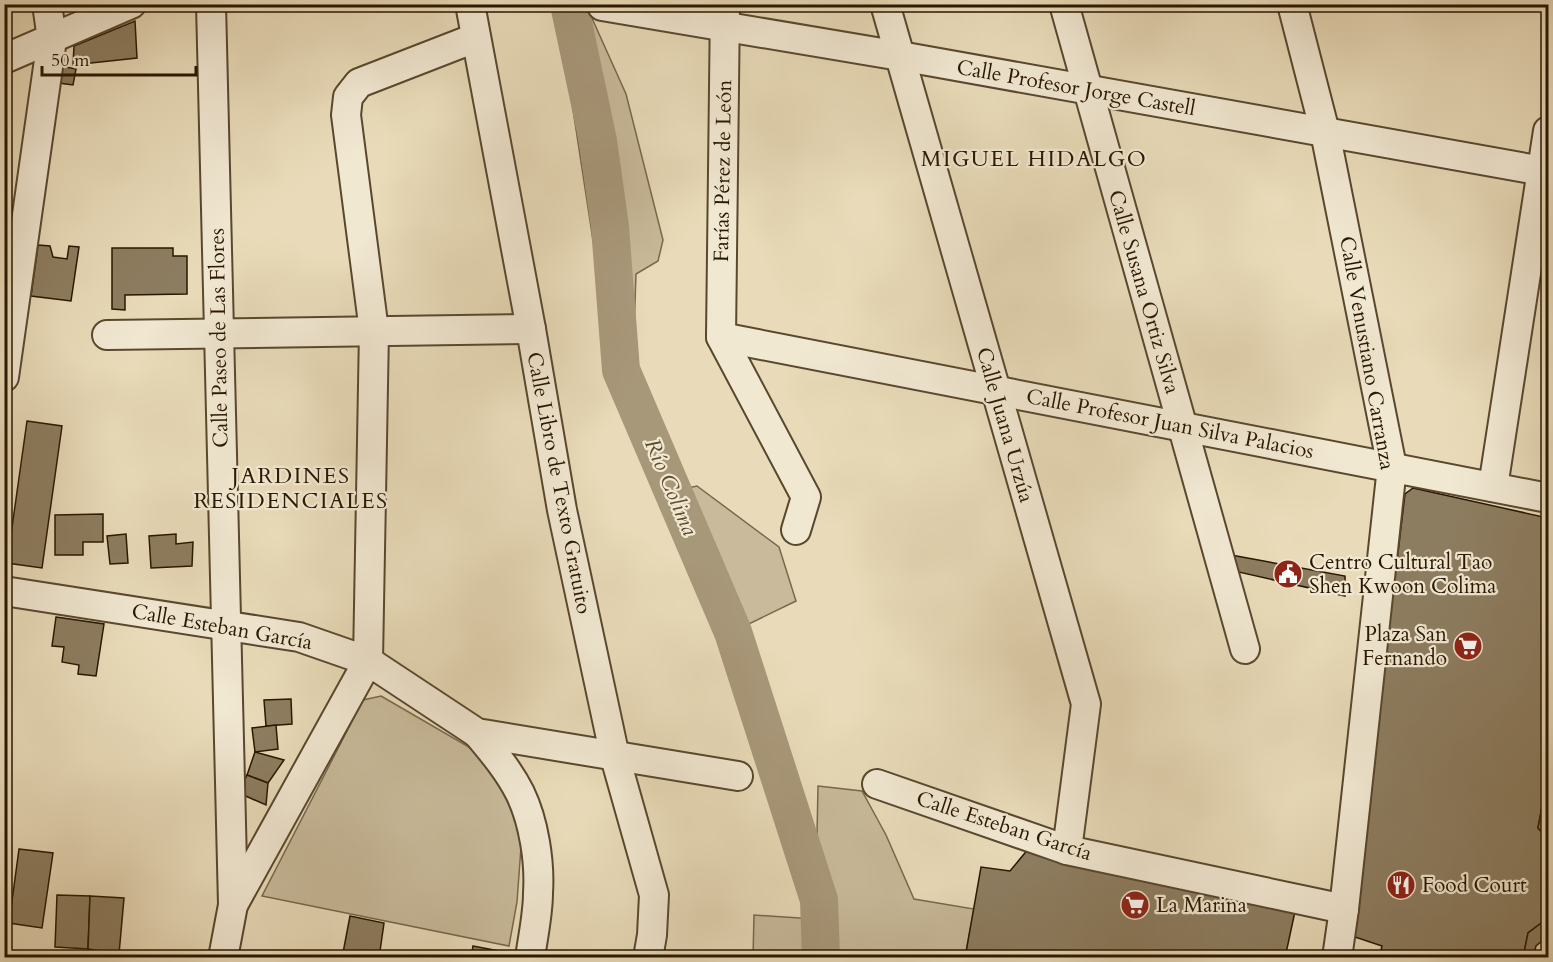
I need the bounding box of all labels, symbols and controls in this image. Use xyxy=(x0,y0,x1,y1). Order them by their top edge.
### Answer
scale bar xyxy=(42,39,196,77)
text: 50 m xyxy=(51,48,90,73)
street label: Calle Profesor Jorge Castell xyxy=(954,53,1198,123)
street label: Farías Pérez de León xyxy=(707,80,739,262)
district label: MIGUEL HIDALGO xyxy=(921,144,1147,174)
street label: Calle Susana Ortiz Silva xyxy=(1101,187,1187,397)
street label: Calle Paseo de Las Flores xyxy=(203,228,235,448)
street label: Calle Venustiano Carranza xyxy=(1332,234,1402,472)
street label: Calle Juana Urzúa xyxy=(969,344,1041,506)
street label: Calle Libro de Texto Gratuito xyxy=(519,350,599,616)
street label: Calle Profesor Juan Silva Palacios xyxy=(1024,382,1316,466)
water label: Río Colima xyxy=(637,434,705,540)
district label: JARDINES RESIDENCIALES xyxy=(194,461,388,516)
place label: Centro Cultural Tao Shen Kwoon Colima xyxy=(1309,548,1496,601)
public building icon: Centro Cultural Tao Shen Kwoon Colima xyxy=(1272,558,1304,590)
street label: Calle Esteban García xyxy=(129,597,315,657)
place label: Plaza San Fernando xyxy=(1362,620,1447,673)
supermarket icon: Plaza San Fernando xyxy=(1452,630,1484,662)
street label: Calle Esteban García xyxy=(913,784,1095,868)
restaurant icon: Food Court xyxy=(1385,869,1417,901)
place label: Food Court xyxy=(1422,871,1527,900)
supermarket icon: La Marina xyxy=(1119,889,1151,921)
place label: La Marina xyxy=(1156,891,1247,920)

